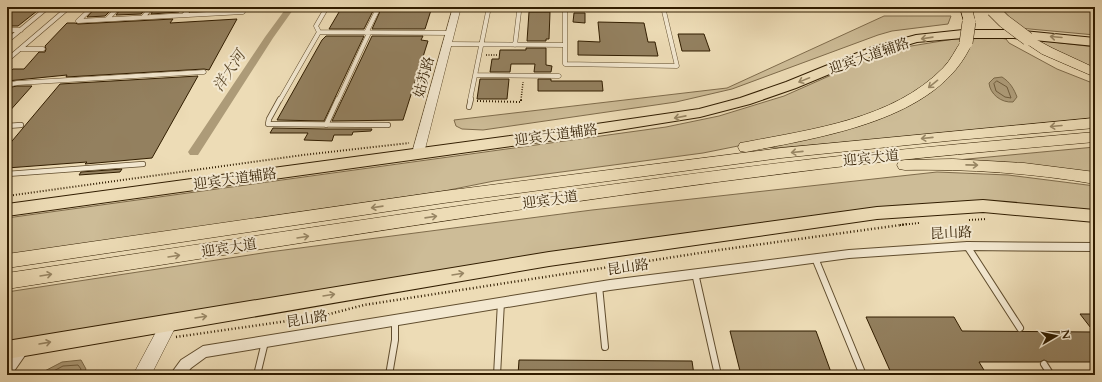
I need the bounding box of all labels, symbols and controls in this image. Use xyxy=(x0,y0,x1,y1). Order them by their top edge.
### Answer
street label: 迎宾大道辅路 xyxy=(826,33,912,79)
one-way arrow xyxy=(921,34,934,42)
one-way arrow xyxy=(1050,34,1063,41)
water label: 洋大河 xyxy=(208,44,252,95)
street label: 姑苏路 xyxy=(409,54,439,100)
one-way arrow xyxy=(799,76,811,84)
one-way arrow xyxy=(927,79,938,88)
one-way arrow xyxy=(673,113,686,121)
street label: 迎宾大道辅路 xyxy=(513,120,599,150)
one-way arrow xyxy=(1050,123,1063,130)
one-way arrow xyxy=(921,134,934,142)
street label: 迎宾大道 xyxy=(842,146,900,170)
one-way arrow xyxy=(791,148,804,155)
one-way arrow xyxy=(965,161,978,169)
street label: 迎宾大道辅路 xyxy=(192,164,278,194)
street label: 迎宾大道 xyxy=(521,187,579,213)
one-way arrow xyxy=(371,203,384,211)
one-way arrow xyxy=(424,213,437,221)
street label: 昆山路 xyxy=(930,222,972,244)
one-way arrow xyxy=(296,232,309,240)
street label: 迎宾大道 xyxy=(200,234,258,262)
one-way arrow xyxy=(167,252,180,260)
street label: 昆山路 xyxy=(606,255,650,279)
one-way arrow xyxy=(451,270,464,278)
one-way arrow xyxy=(39,271,52,279)
one-way arrow xyxy=(323,291,336,299)
street label: 昆山路 xyxy=(285,306,329,332)
one-way arrow xyxy=(194,312,207,320)
north arrow xyxy=(1036,316,1076,356)
text: N xyxy=(1057,329,1074,341)
one-way arrow xyxy=(39,339,52,347)

